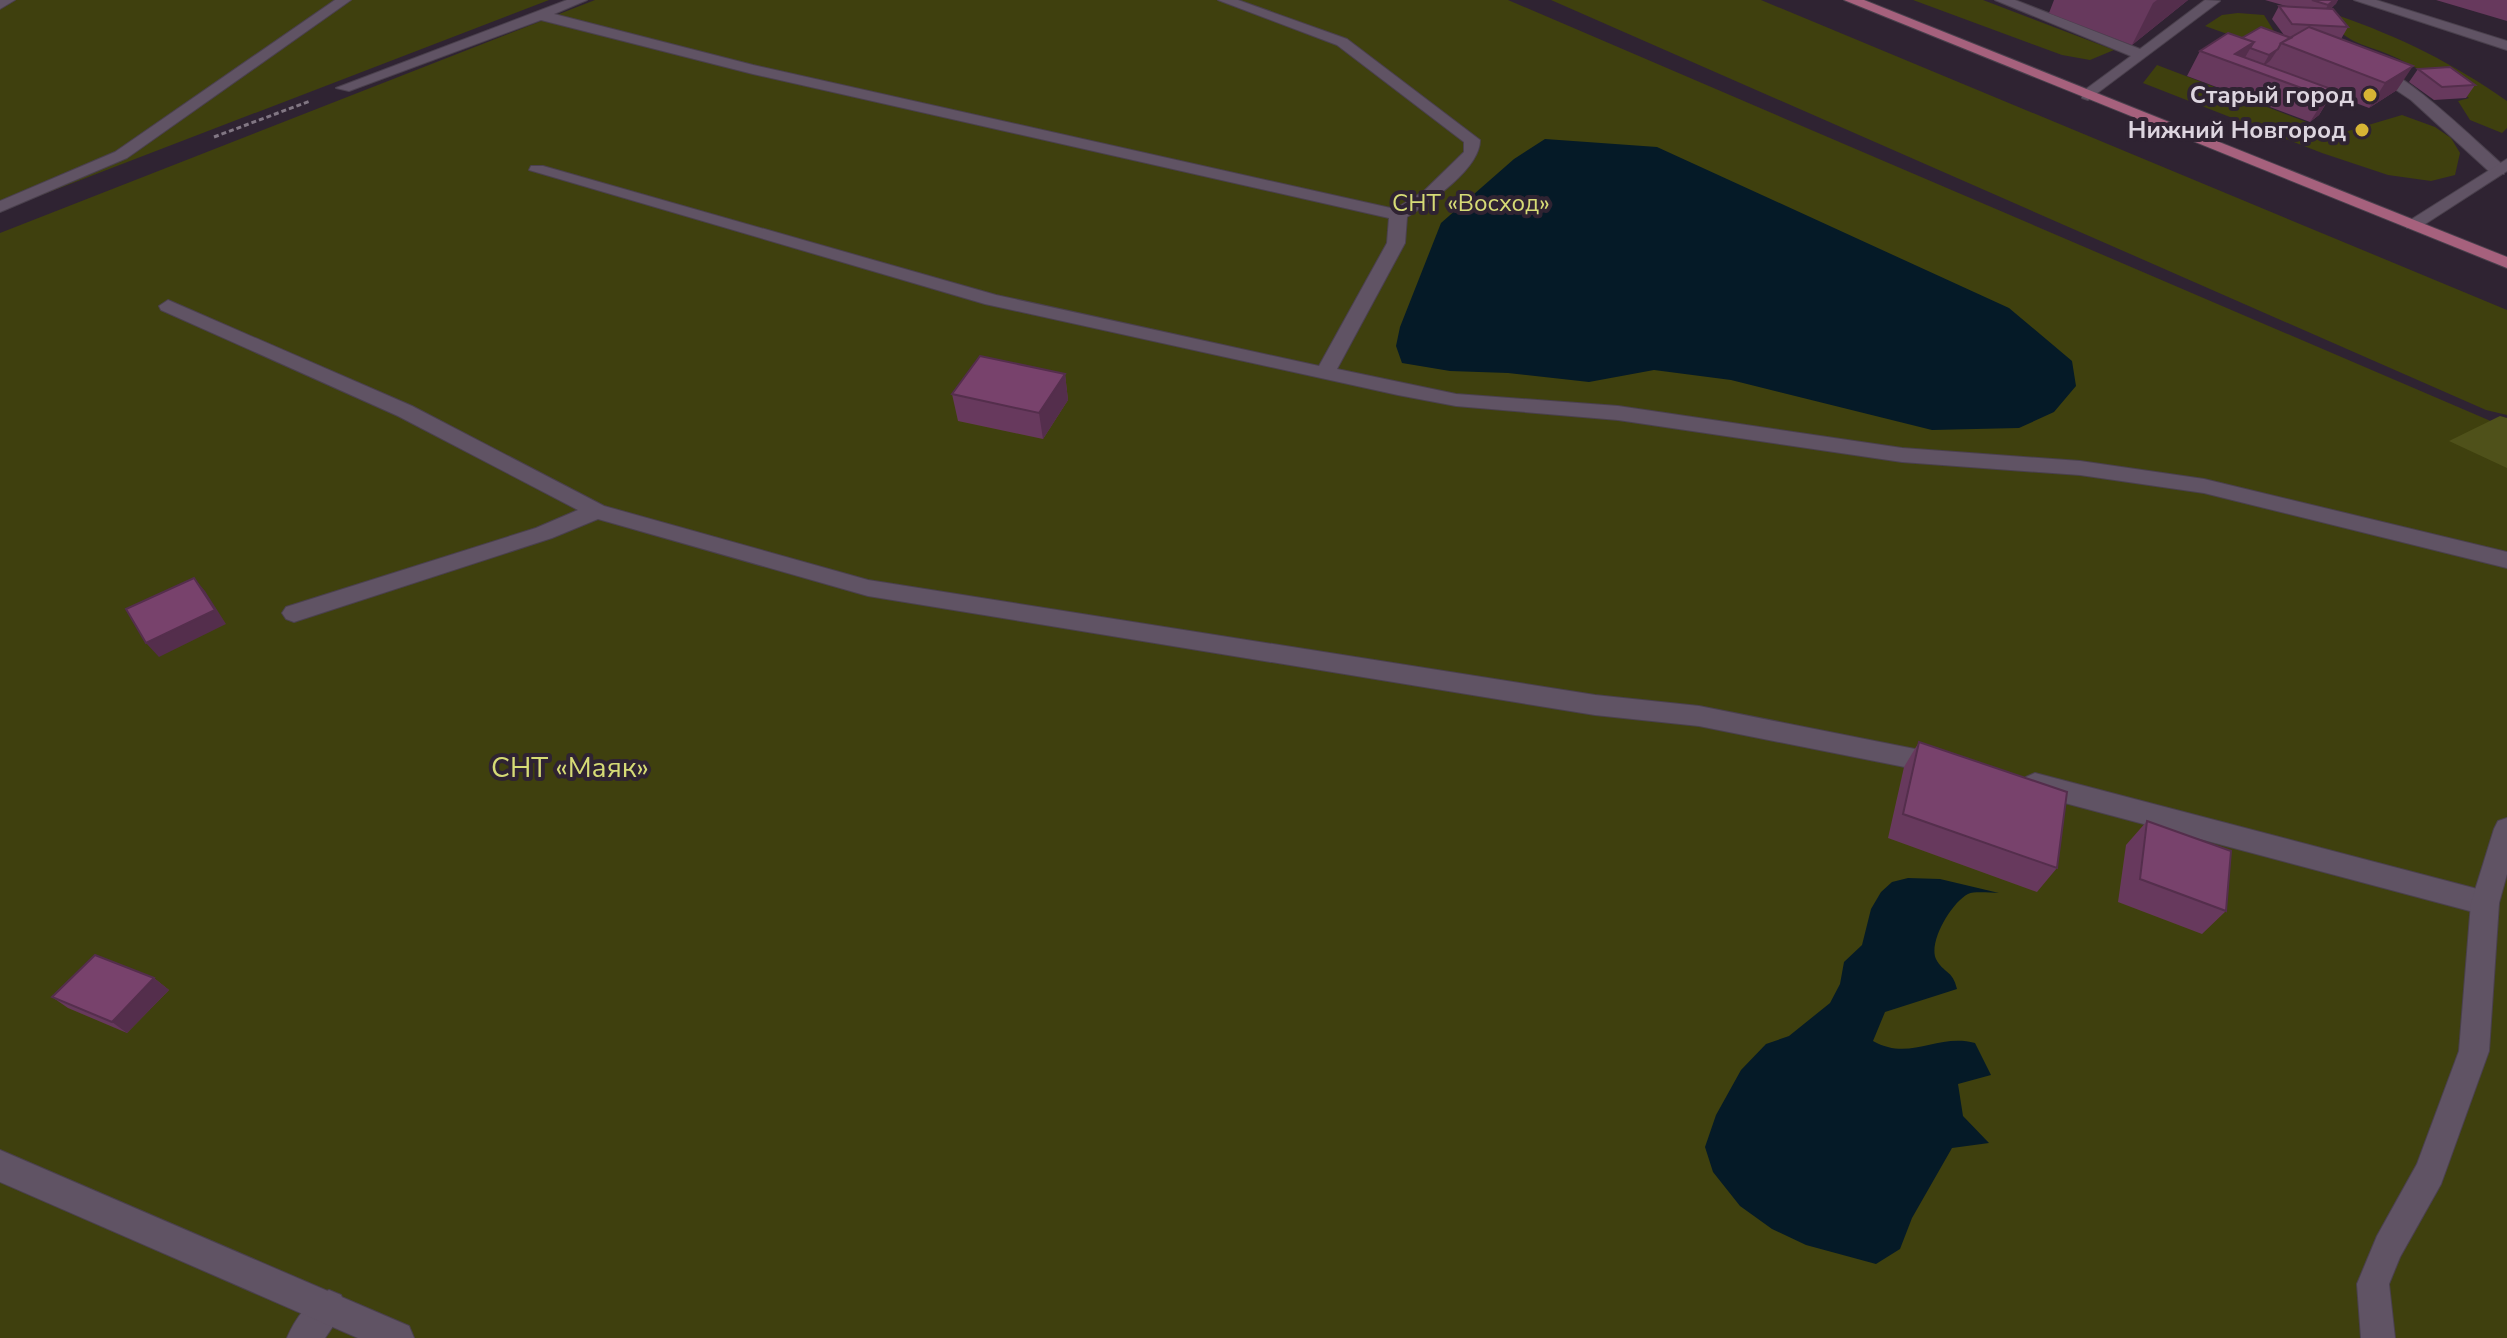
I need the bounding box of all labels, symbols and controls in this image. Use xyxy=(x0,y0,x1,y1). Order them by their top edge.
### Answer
place label: Старый город xyxy=(2190,79,2354,111)
marker: Старый город xyxy=(2361,86,2379,104)
place label: Нижний Новгород xyxy=(2128,114,2346,146)
marker: Нижний Новгород xyxy=(2353,121,2371,139)
park label: СНТ «Восход» xyxy=(1392,187,1550,219)
park label: СНТ «Маяк» xyxy=(491,749,649,787)

